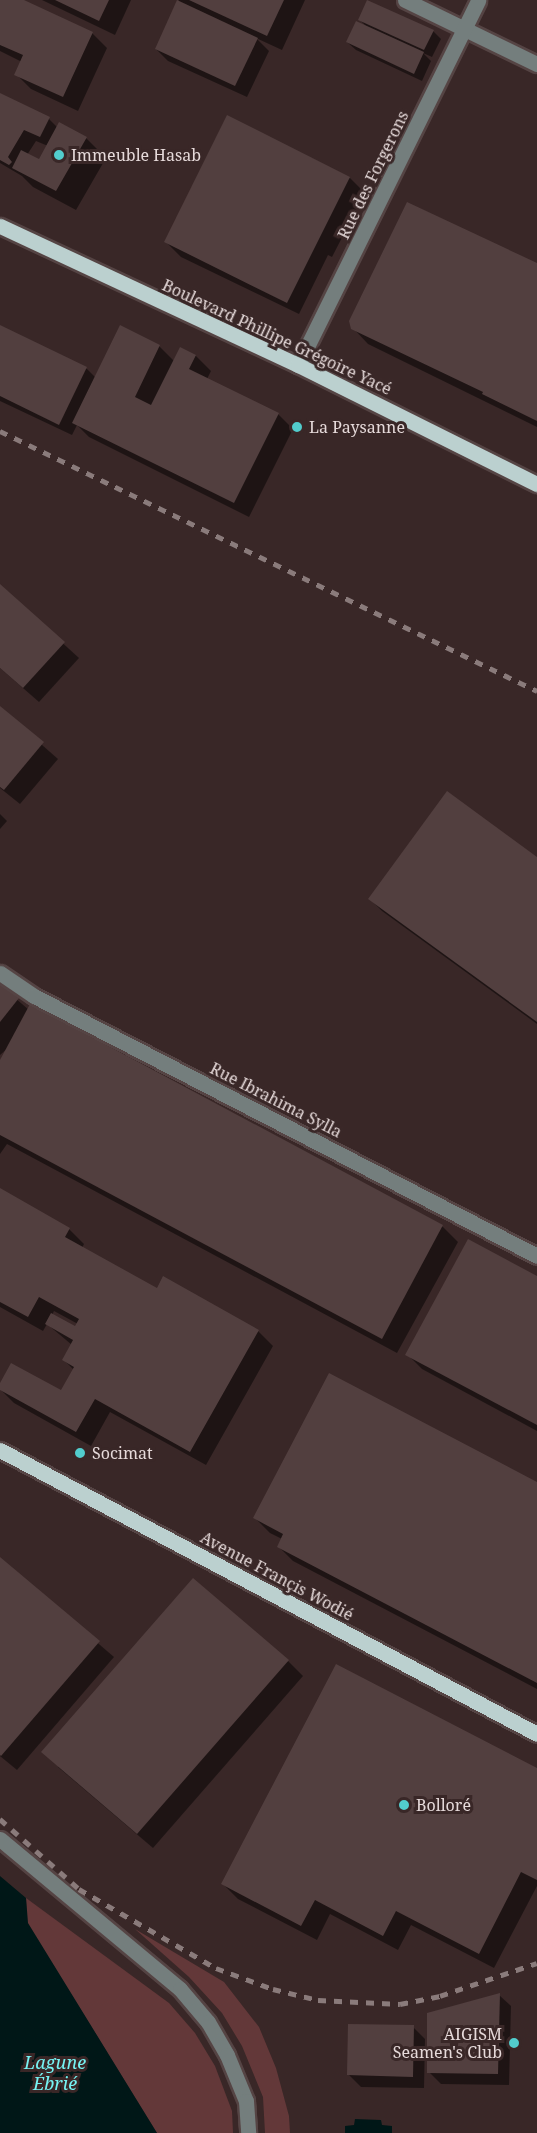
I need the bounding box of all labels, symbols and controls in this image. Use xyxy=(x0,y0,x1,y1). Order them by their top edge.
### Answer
street label: Rue des Forgerons xyxy=(334,108,412,242)
place label: Immeuble Hasab xyxy=(71,145,201,165)
marker: Immeuble Hasab xyxy=(52,148,66,162)
street label: Boulevard Phillipe Grégoire Yacé xyxy=(159,275,395,399)
place label: La Paysanne xyxy=(309,417,405,437)
marker: La Paysanne xyxy=(290,420,304,434)
street label: Rue Ibrahima Sylla xyxy=(207,1058,345,1142)
place label: Socimat xyxy=(92,1443,153,1463)
marker: Socimat xyxy=(73,1446,87,1460)
street label: Avenue Françis Wodié xyxy=(197,1528,357,1624)
place label: Bolloré xyxy=(416,1795,471,1815)
marker: Bolloré xyxy=(397,1798,411,1812)
place label: AIGISM Seamen's Club xyxy=(393,2024,502,2062)
marker: AIGISM Seamen's Club xyxy=(507,2036,521,2050)
water label: Lagune Ébrié xyxy=(24,2052,86,2094)

